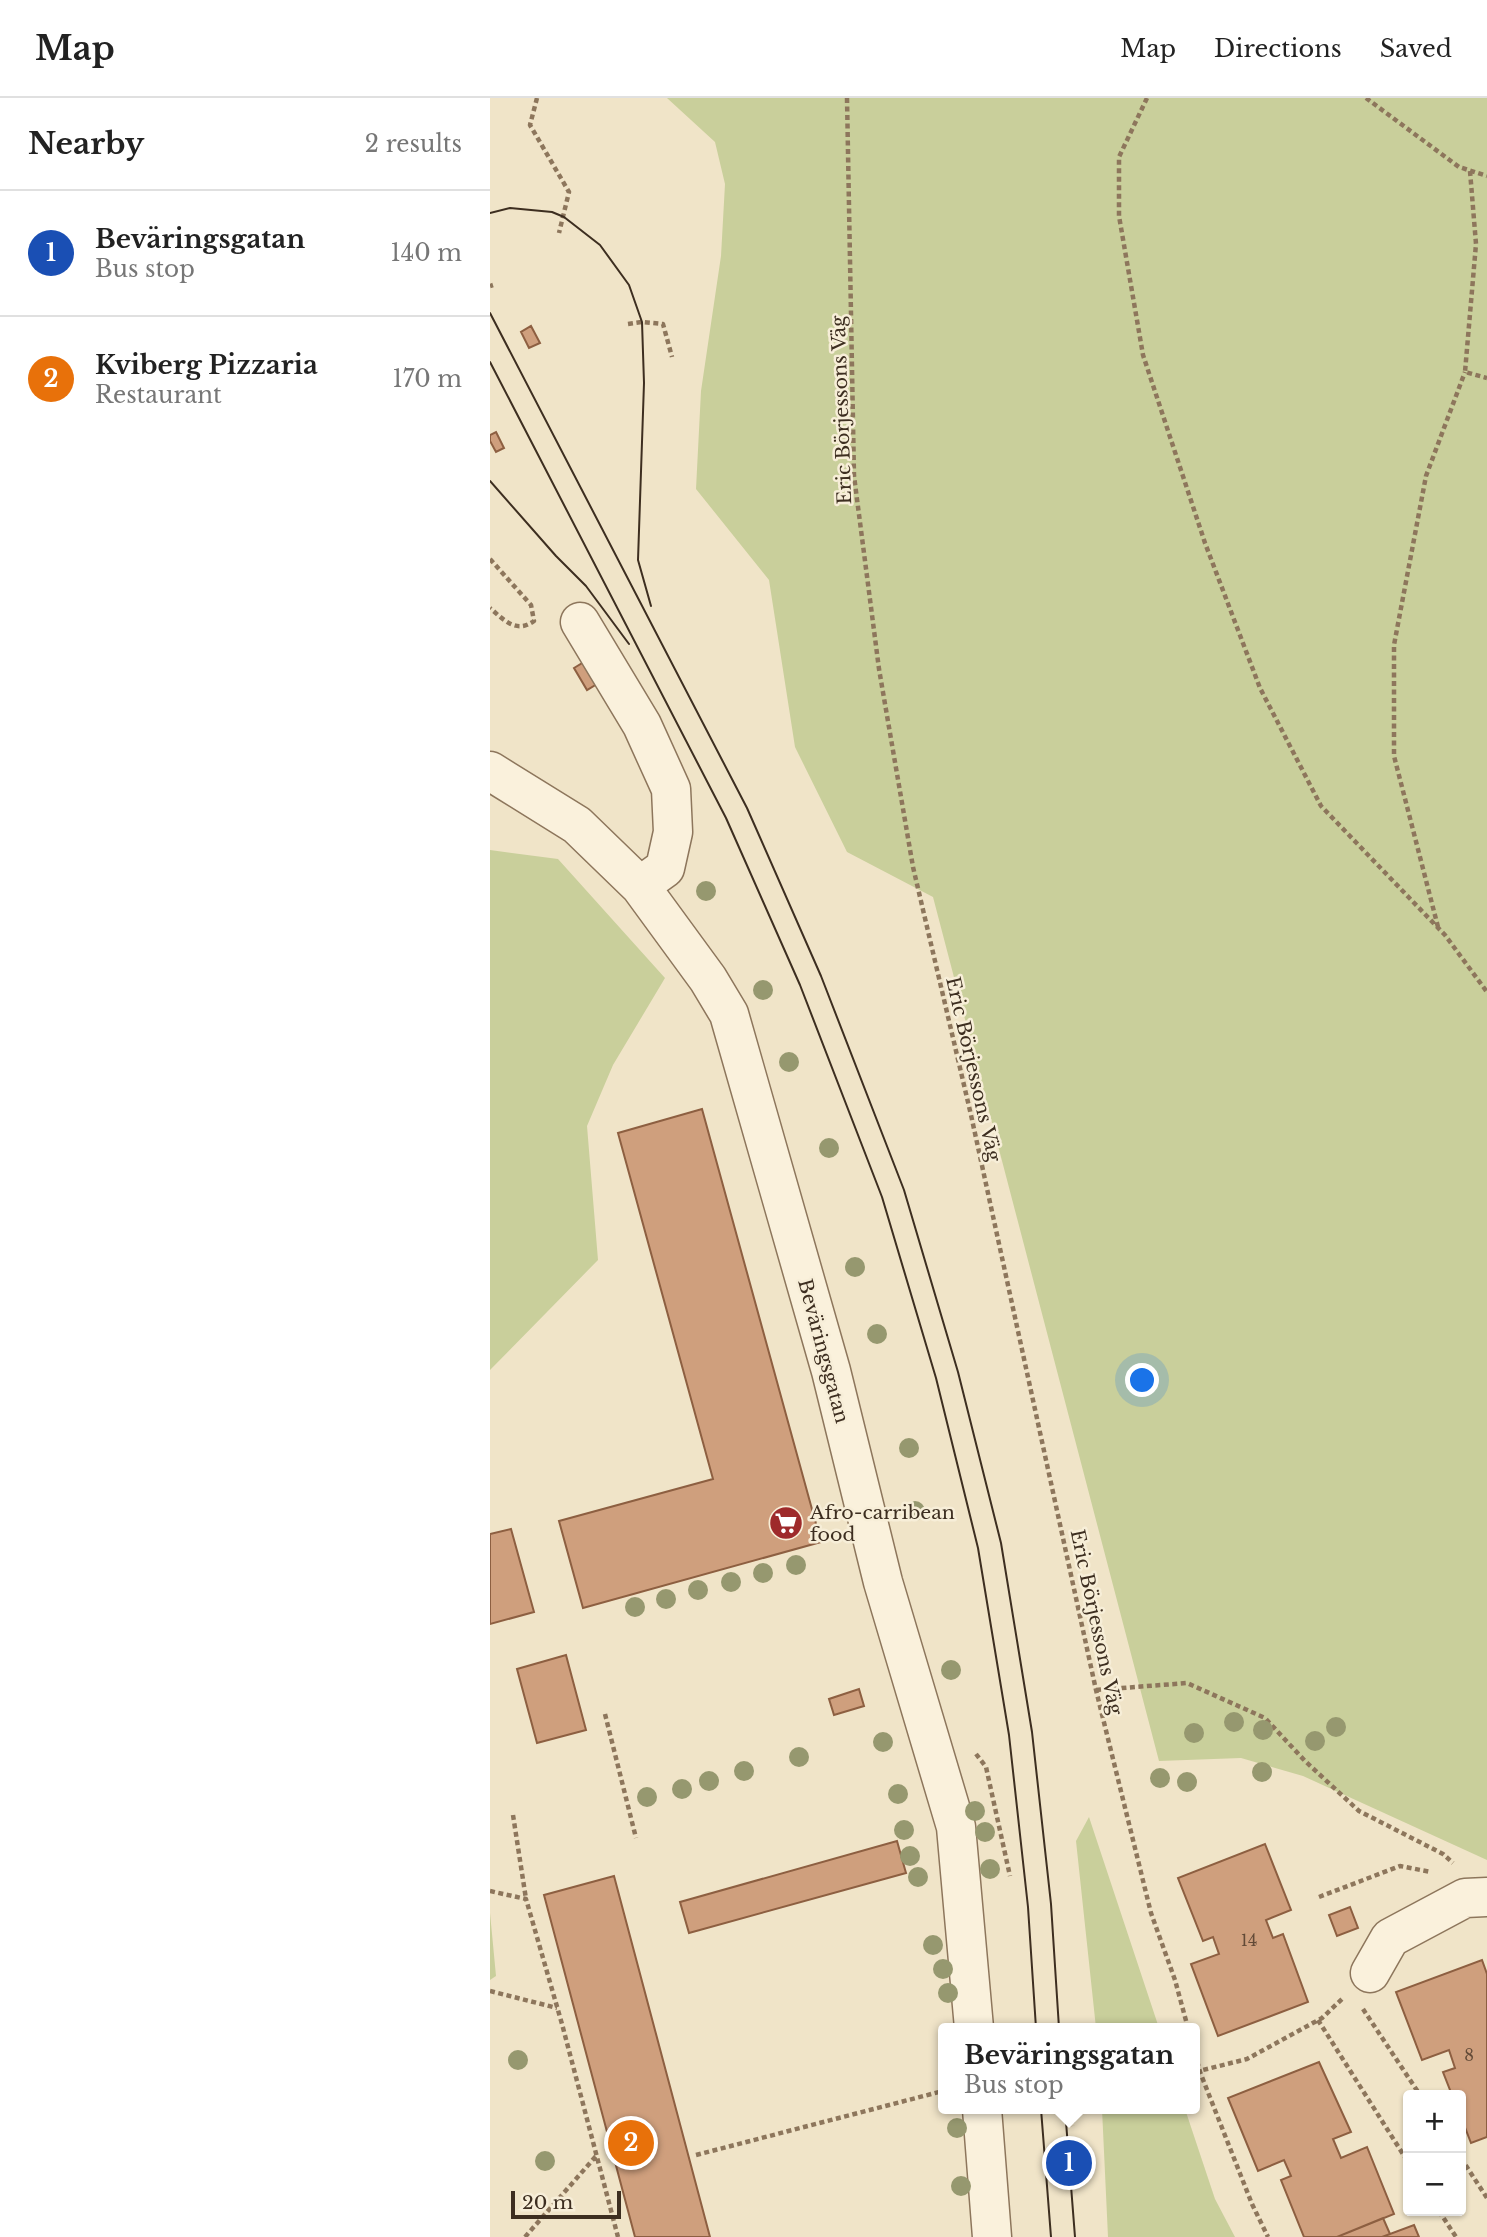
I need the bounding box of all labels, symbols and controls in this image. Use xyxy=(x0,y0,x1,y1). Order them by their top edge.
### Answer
text: Map xyxy=(35,28,115,69)
text: Map xyxy=(1120,34,1176,63)
text: Directions xyxy=(1214,34,1342,63)
text: Saved xyxy=(1380,34,1452,63)
text: Nearby xyxy=(28,125,144,162)
text: 2 results xyxy=(365,130,462,158)
text: Beväringsgatan xyxy=(95,223,305,255)
text: 1 xyxy=(46,239,56,267)
text: 140 m xyxy=(391,239,462,267)
text: Bus stop xyxy=(95,255,195,283)
street label: Eric Börjessons Väg xyxy=(827,315,856,505)
text: Kviberg Pizzaria xyxy=(95,349,318,381)
text: 2 xyxy=(44,365,58,393)
text: 170 m xyxy=(392,365,462,393)
text: Restaurant xyxy=(95,381,222,409)
street label: Eric Börjessons Väg xyxy=(941,975,1006,1164)
street label: Beväringsgatan xyxy=(793,1276,854,1426)
your location xyxy=(1125,1363,1159,1397)
place label: Afro-carribean food xyxy=(809,1501,955,1546)
supermarket icon: Afro-carribean food xyxy=(767,1504,805,1542)
street label: Eric Börjessons Väg xyxy=(1066,1527,1128,1717)
house number: 14 xyxy=(1241,1930,1257,1950)
popup xyxy=(938,2023,1200,2114)
text: Beväringsgatan xyxy=(964,2039,1174,2071)
house number: 8 xyxy=(1464,2045,1474,2065)
text: Bus stop xyxy=(964,2071,1064,2099)
map controls xyxy=(1403,2090,1466,2216)
button: + xyxy=(1403,2090,1466,2153)
pin: 2 xyxy=(608,2117,654,2169)
pin: 1 xyxy=(1046,2137,1092,2189)
button: − xyxy=(1403,2153,1466,2216)
scale bar xyxy=(511,2188,621,2220)
text: 20 m xyxy=(522,2191,573,2214)

